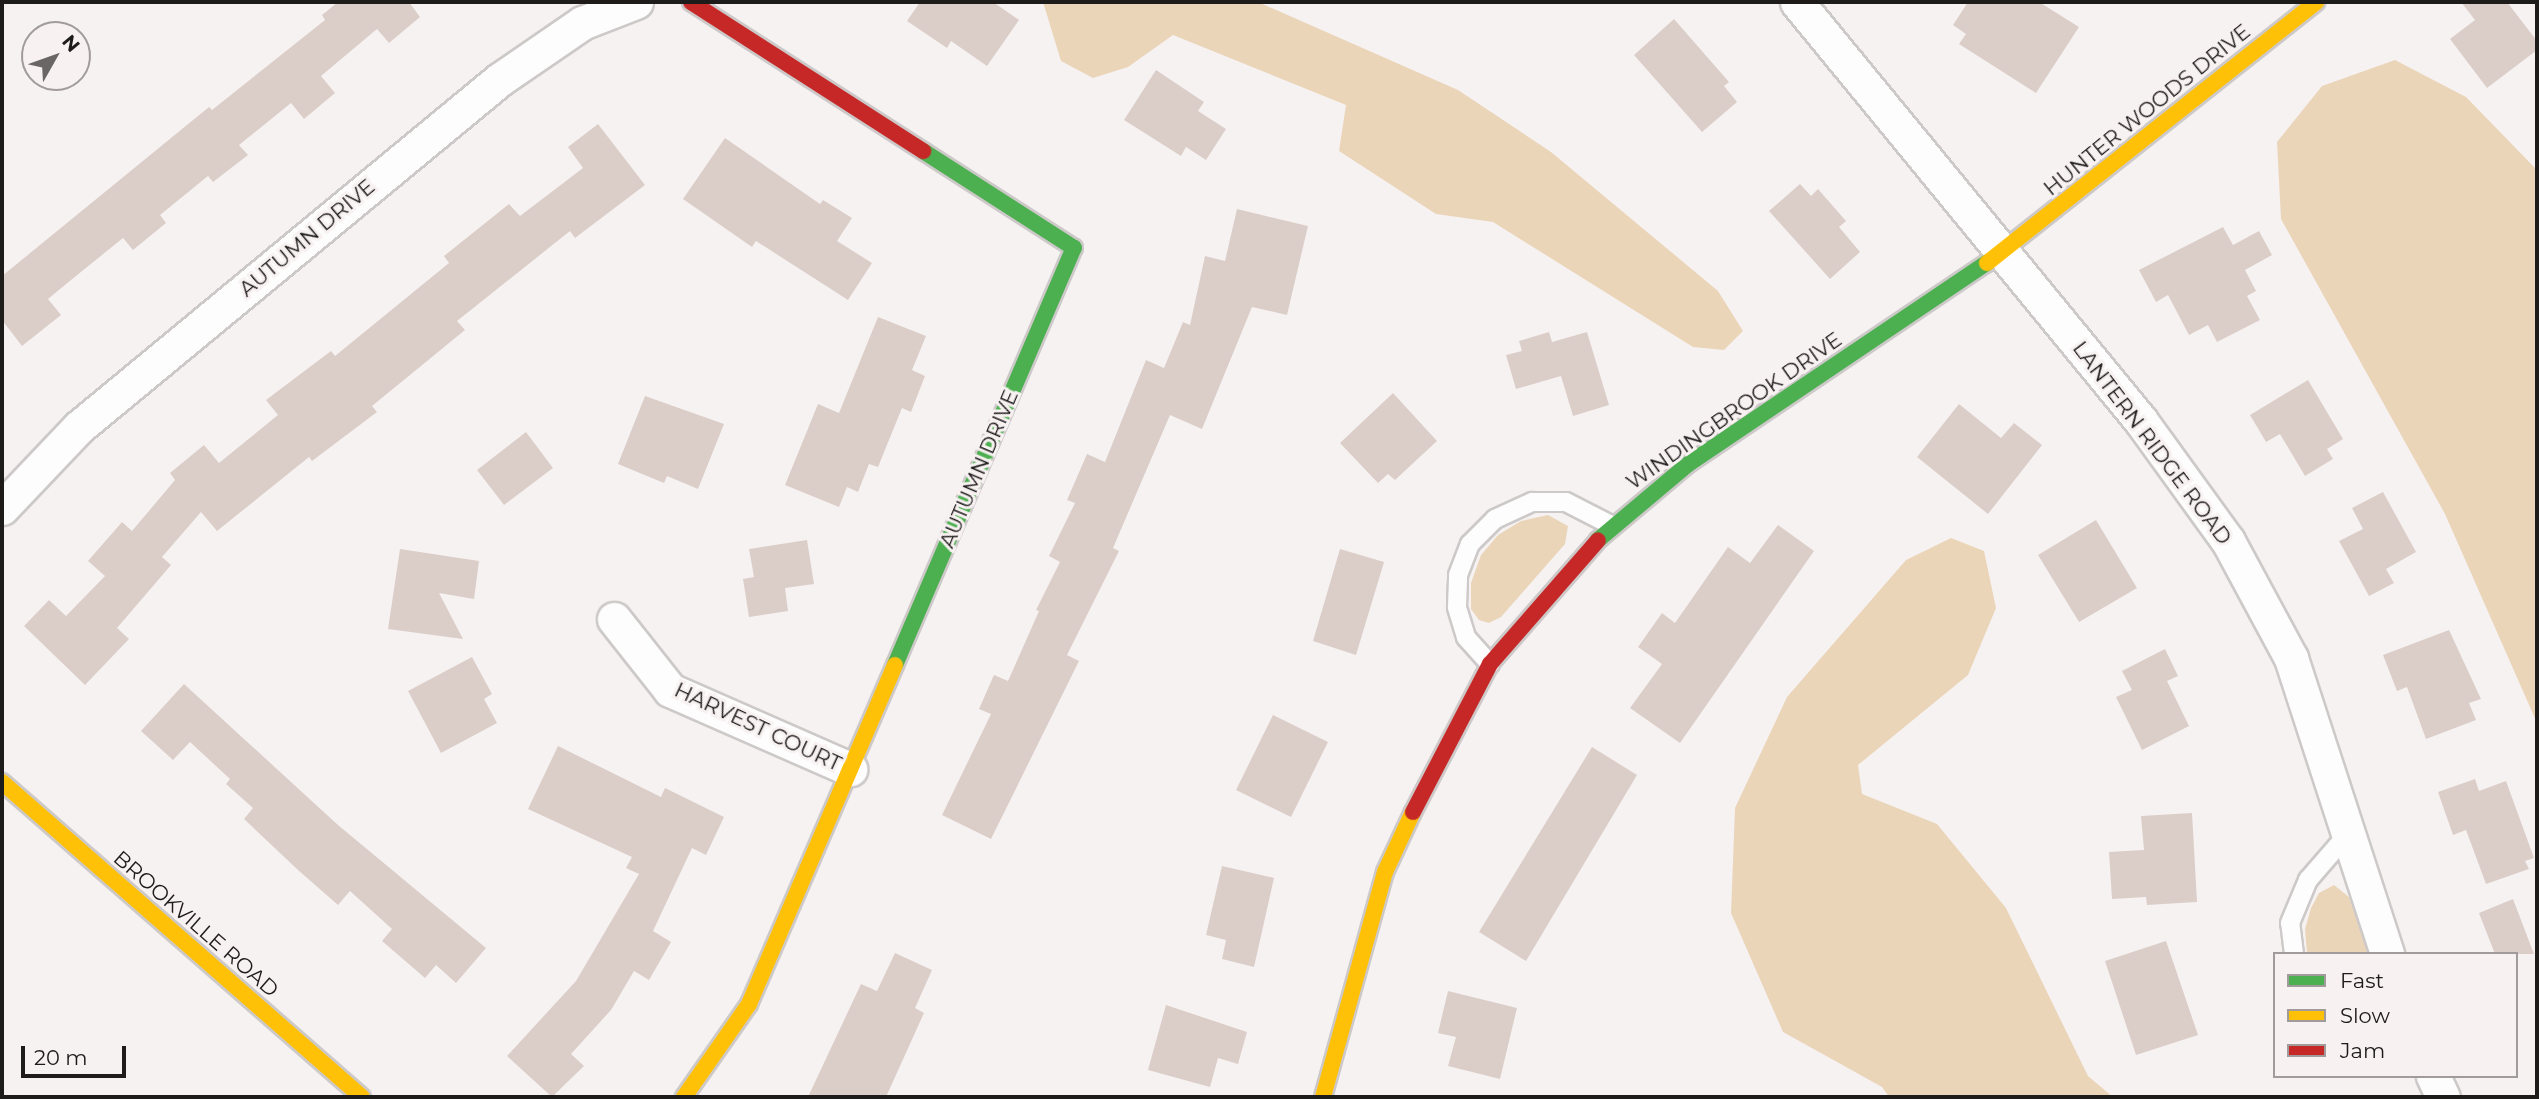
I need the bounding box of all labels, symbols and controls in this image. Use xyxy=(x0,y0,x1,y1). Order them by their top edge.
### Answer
street label: HUNTER WOODS DRIVE xyxy=(2039,19,2255,201)
north arrow xyxy=(21,21,91,91)
text: N xyxy=(57,30,85,57)
street label: AUTUMN DRIVE xyxy=(234,174,380,302)
street label: WINDINGBROOK DRIVE xyxy=(1621,327,1847,495)
street label: LANTERN RIDGE ROAD xyxy=(2067,336,2237,550)
street label: AUTUMN DRIVE xyxy=(934,386,1024,552)
street label: HARVEST COURT xyxy=(670,677,846,777)
street label: BROOKVILLE ROAD xyxy=(108,846,284,1002)
legend xyxy=(2273,952,2518,1078)
text: Fast xyxy=(2340,968,2384,993)
text: Slow xyxy=(2340,1003,2390,1028)
scale bar xyxy=(24,1032,130,1076)
text: Jam xyxy=(2340,1038,2385,1063)
text: 20 m xyxy=(34,1045,88,1070)

